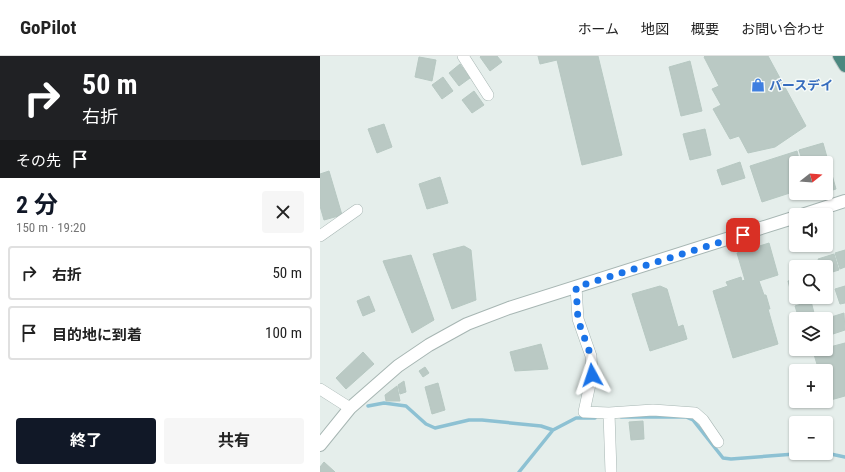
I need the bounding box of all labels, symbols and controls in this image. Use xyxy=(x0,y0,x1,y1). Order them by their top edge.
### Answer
text: GoPilot xyxy=(20,16,76,39)
text: ホーム xyxy=(577,21,619,37)
text: 地図 xyxy=(641,21,669,37)
text: 概要 xyxy=(691,21,719,37)
text: お問い合わせ xyxy=(741,21,825,37)
text: 50 m xyxy=(82,68,138,101)
icon: right xyxy=(16,72,68,124)
shop icon: バースデイ xyxy=(750,77,766,93)
place label: バースデイ xyxy=(769,78,833,93)
text: 右折 xyxy=(82,106,118,127)
icon: arrive xyxy=(69,148,91,170)
text: その先 xyxy=(16,152,61,170)
north arrow xyxy=(789,156,833,200)
map controls xyxy=(789,156,833,460)
text: 2 分 xyxy=(16,191,58,219)
button: close xyxy=(262,191,304,233)
button: sound xyxy=(789,208,833,252)
pin xyxy=(726,218,760,252)
text: 150 m · 19:20 xyxy=(16,220,86,235)
icon: arrive xyxy=(732,224,754,246)
button: search xyxy=(789,260,833,304)
icon: right xyxy=(18,262,40,284)
text: 50 m xyxy=(272,264,302,282)
text: 右折 xyxy=(52,266,82,284)
button: layers xyxy=(789,312,833,356)
icon: arrive xyxy=(18,322,40,344)
text: 100 m xyxy=(265,324,302,342)
text: 目的地に到着 xyxy=(52,326,142,344)
position arrow xyxy=(571,354,613,396)
button: + xyxy=(789,364,833,408)
button: − xyxy=(789,416,833,460)
button: 終了 xyxy=(16,418,156,464)
button: 共有 xyxy=(164,418,304,464)

